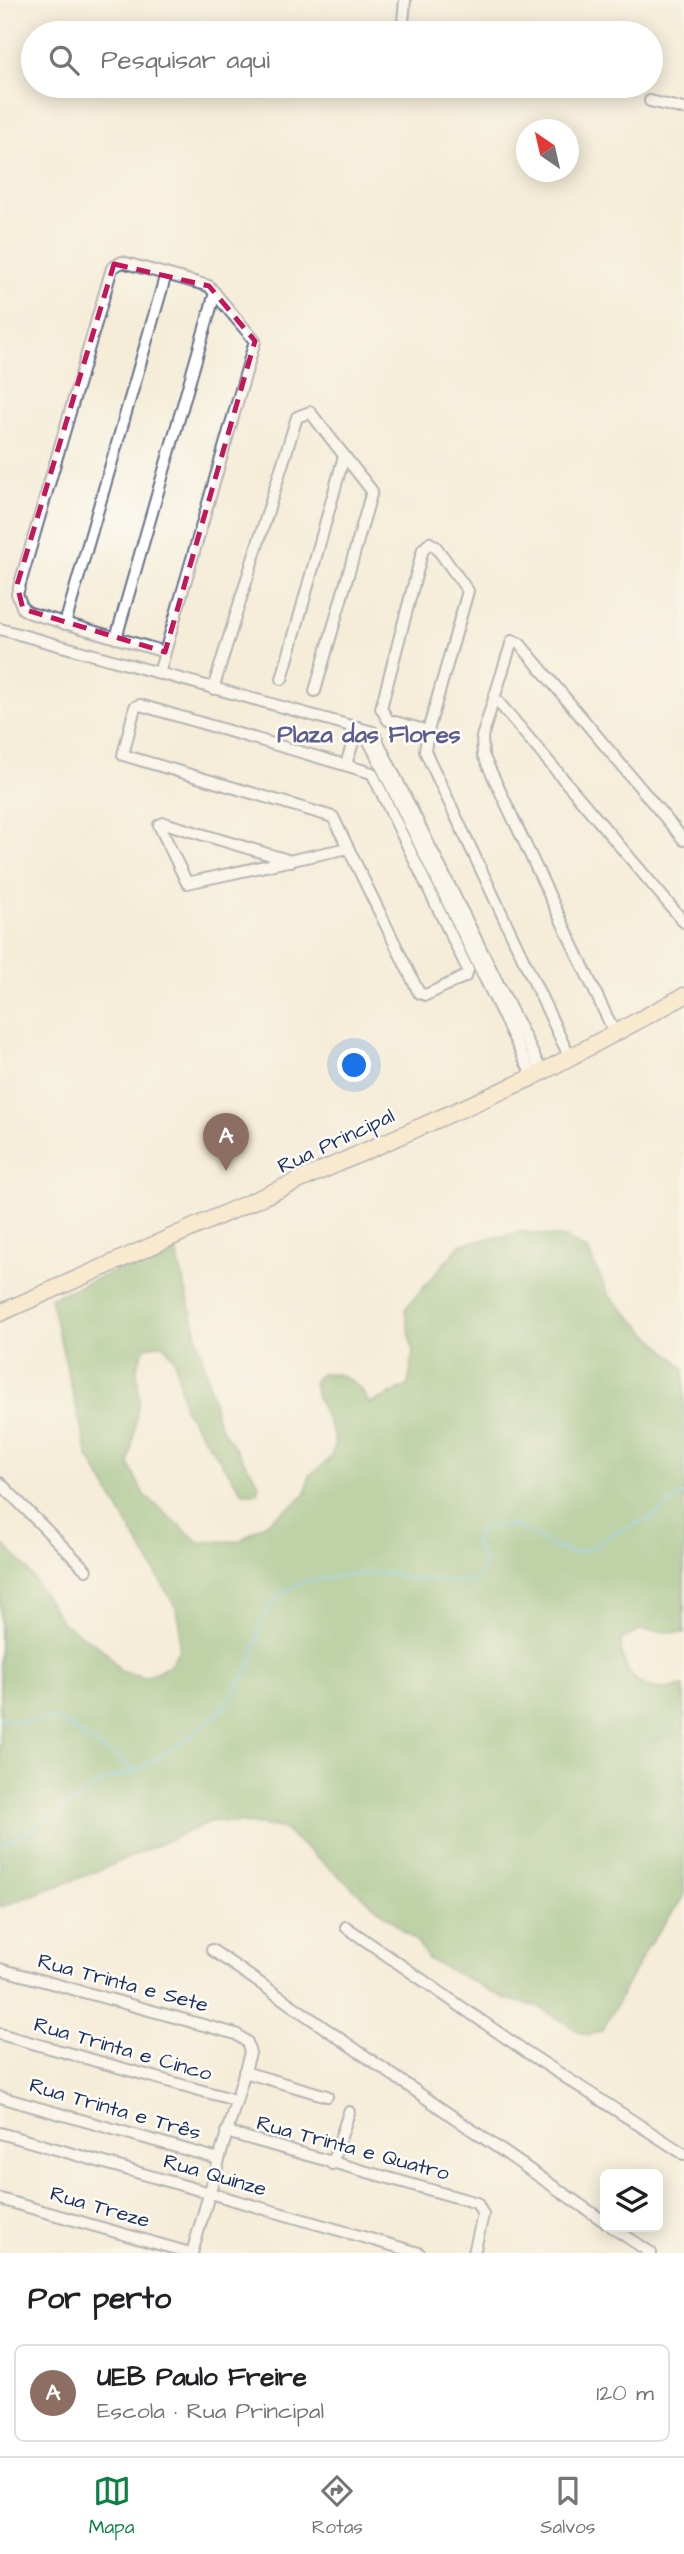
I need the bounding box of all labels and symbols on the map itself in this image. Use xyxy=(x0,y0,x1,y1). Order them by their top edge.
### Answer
north arrow xyxy=(516,119,579,182)
district label: Plaza das Flores xyxy=(277,718,461,752)
your location xyxy=(337,1048,371,1082)
street label: Rua Principal xyxy=(273,1101,399,1182)
pin: A xyxy=(203,1113,249,1171)
street label: Rua Trinta e Sete xyxy=(35,1946,211,2020)
street label: Rua Trinta e Cinco xyxy=(31,2010,216,2088)
street label: Rua Trinta e Três xyxy=(26,2071,204,2147)
street label: Rua Trinta e Quatro xyxy=(253,2108,453,2188)
street label: Rua Quinze xyxy=(160,2146,270,2204)
street label: Rua Treze xyxy=(47,2179,153,2235)

